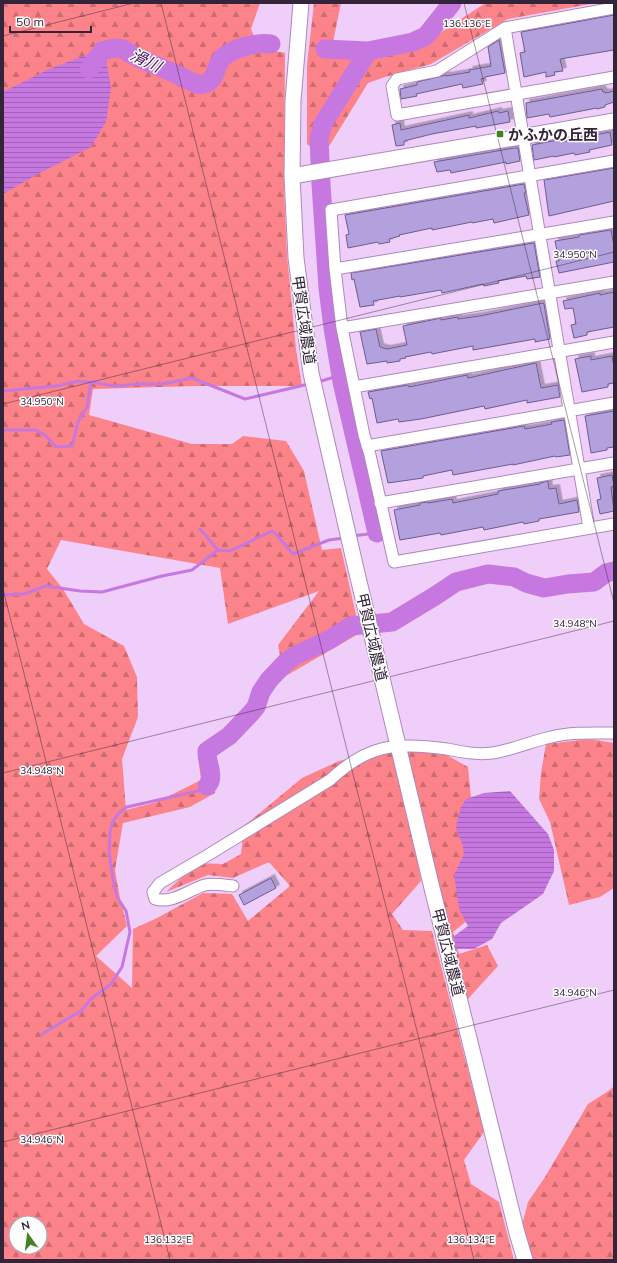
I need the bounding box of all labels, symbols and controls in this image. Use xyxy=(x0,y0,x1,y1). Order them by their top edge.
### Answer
scale bar xyxy=(10,8,91,34)
text: 50 m xyxy=(16,14,44,29)
text: 136.136°E xyxy=(443,17,491,30)
water label: 滑川 xyxy=(127,44,167,77)
place label: かふかの丘西 xyxy=(508,125,598,144)
marker: かふかの丘西 xyxy=(495,129,505,139)
text: 34.950°N xyxy=(553,248,597,261)
street label: 甲賀広域農道 xyxy=(288,274,320,366)
text: 34.950°N xyxy=(20,395,64,408)
street label: 甲賀広域農道 xyxy=(353,591,391,683)
text: 34.948°N xyxy=(553,617,597,630)
text: 34.948°N xyxy=(20,764,64,777)
street label: 甲賀広域農道 xyxy=(428,906,468,998)
text: 34.946°N xyxy=(553,986,597,999)
text: 34.946°N xyxy=(20,1133,64,1146)
north arrow xyxy=(8,1215,48,1255)
text: N xyxy=(20,1217,31,1233)
text: 136.132°E xyxy=(144,1233,192,1246)
text: 136.134°E xyxy=(447,1233,495,1246)

